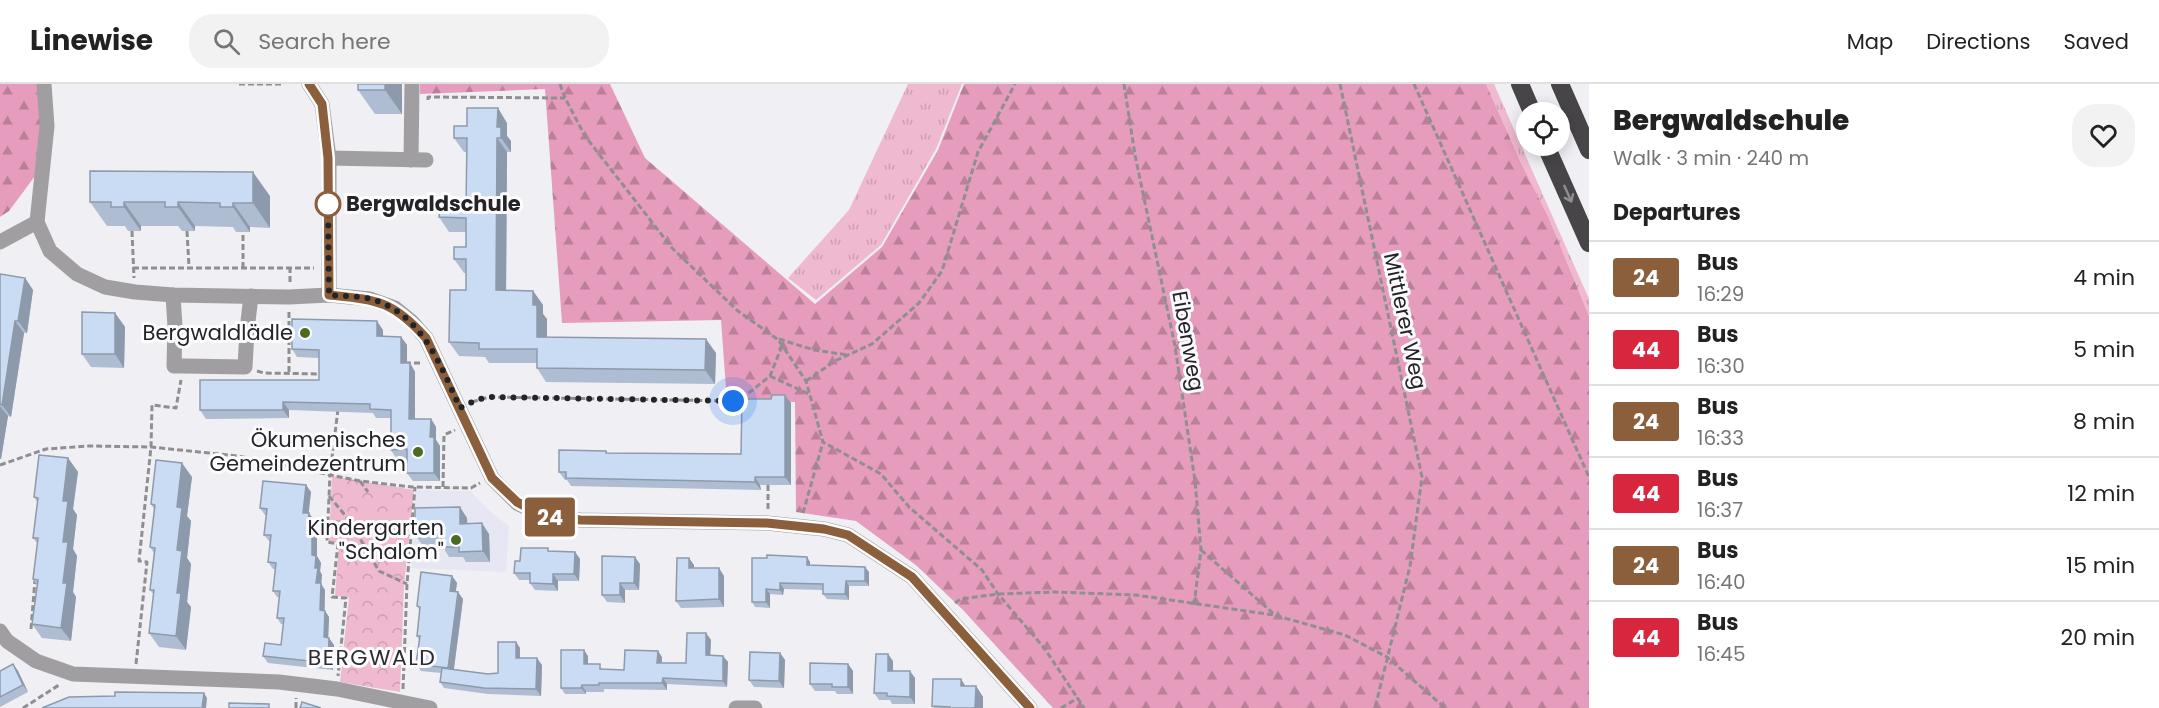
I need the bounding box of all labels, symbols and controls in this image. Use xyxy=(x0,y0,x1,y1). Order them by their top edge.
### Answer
search box xyxy=(189,14,609,68)
text: Linewise xyxy=(30,21,153,60)
icon: search xyxy=(210,25,243,58)
text: Search here xyxy=(258,26,391,57)
text: Map xyxy=(1847,27,1893,56)
text: Directions xyxy=(1926,27,2030,56)
text: Saved xyxy=(2063,27,2129,56)
text: Bergwaldschule xyxy=(1613,101,1849,140)
map controls xyxy=(1516,102,1570,156)
button: locate xyxy=(1516,102,1570,156)
button: heart xyxy=(2072,104,2135,167)
text: Walk · 3 min · 240 m xyxy=(1613,144,1809,172)
one-way arrow xyxy=(1563,185,1574,203)
place label: Bergwaldschule xyxy=(346,189,521,218)
marker: Bergwaldschule xyxy=(315,191,341,217)
text: Departures xyxy=(1613,197,1741,228)
text: Bus xyxy=(1697,247,1739,278)
street label: Mittlerer Weg xyxy=(1377,250,1434,392)
text: 4 min xyxy=(2073,262,2135,293)
text: 24 xyxy=(1633,263,1659,292)
text: 16:29 xyxy=(1697,280,1744,308)
street label: Eibenweg xyxy=(1165,289,1212,393)
place label: Bergwaldlädle xyxy=(143,318,293,347)
text: Bus xyxy=(1697,319,1739,350)
marker: Bergwaldlädle xyxy=(298,326,312,340)
text: 5 min xyxy=(2073,334,2135,365)
text: 44 xyxy=(1632,335,1660,364)
text: 16:30 xyxy=(1697,352,1745,380)
your location xyxy=(718,386,748,416)
text: Bus xyxy=(1697,391,1739,422)
text: 8 min xyxy=(2073,406,2135,437)
text: 24 xyxy=(1633,407,1659,436)
text: 16:33 xyxy=(1697,424,1744,452)
place label: Ökumenisches Gemeindezentrum xyxy=(210,425,406,478)
marker: Ökumenisches Gemeindezentrum xyxy=(411,445,425,459)
text: Bus xyxy=(1697,463,1739,494)
text: 12 min xyxy=(2067,478,2135,509)
text: 44 xyxy=(1632,479,1660,508)
text: 16:37 xyxy=(1697,496,1743,524)
line badge: 24 xyxy=(523,498,577,536)
text: 24 xyxy=(537,503,563,532)
place label: Kindergarten "Schalom" xyxy=(307,513,444,566)
marker: Kindergarten "Schalom" xyxy=(449,533,463,547)
text: Bus xyxy=(1697,535,1739,566)
text: 15 min xyxy=(2066,550,2135,581)
text: 24 xyxy=(1633,551,1659,580)
text: 16:40 xyxy=(1697,568,1746,596)
text: Bus xyxy=(1697,607,1739,638)
text: 20 min xyxy=(2061,622,2135,653)
text: 44 xyxy=(1632,623,1660,652)
text: 16:45 xyxy=(1697,640,1746,668)
district label: BERGWALD xyxy=(308,642,436,673)

